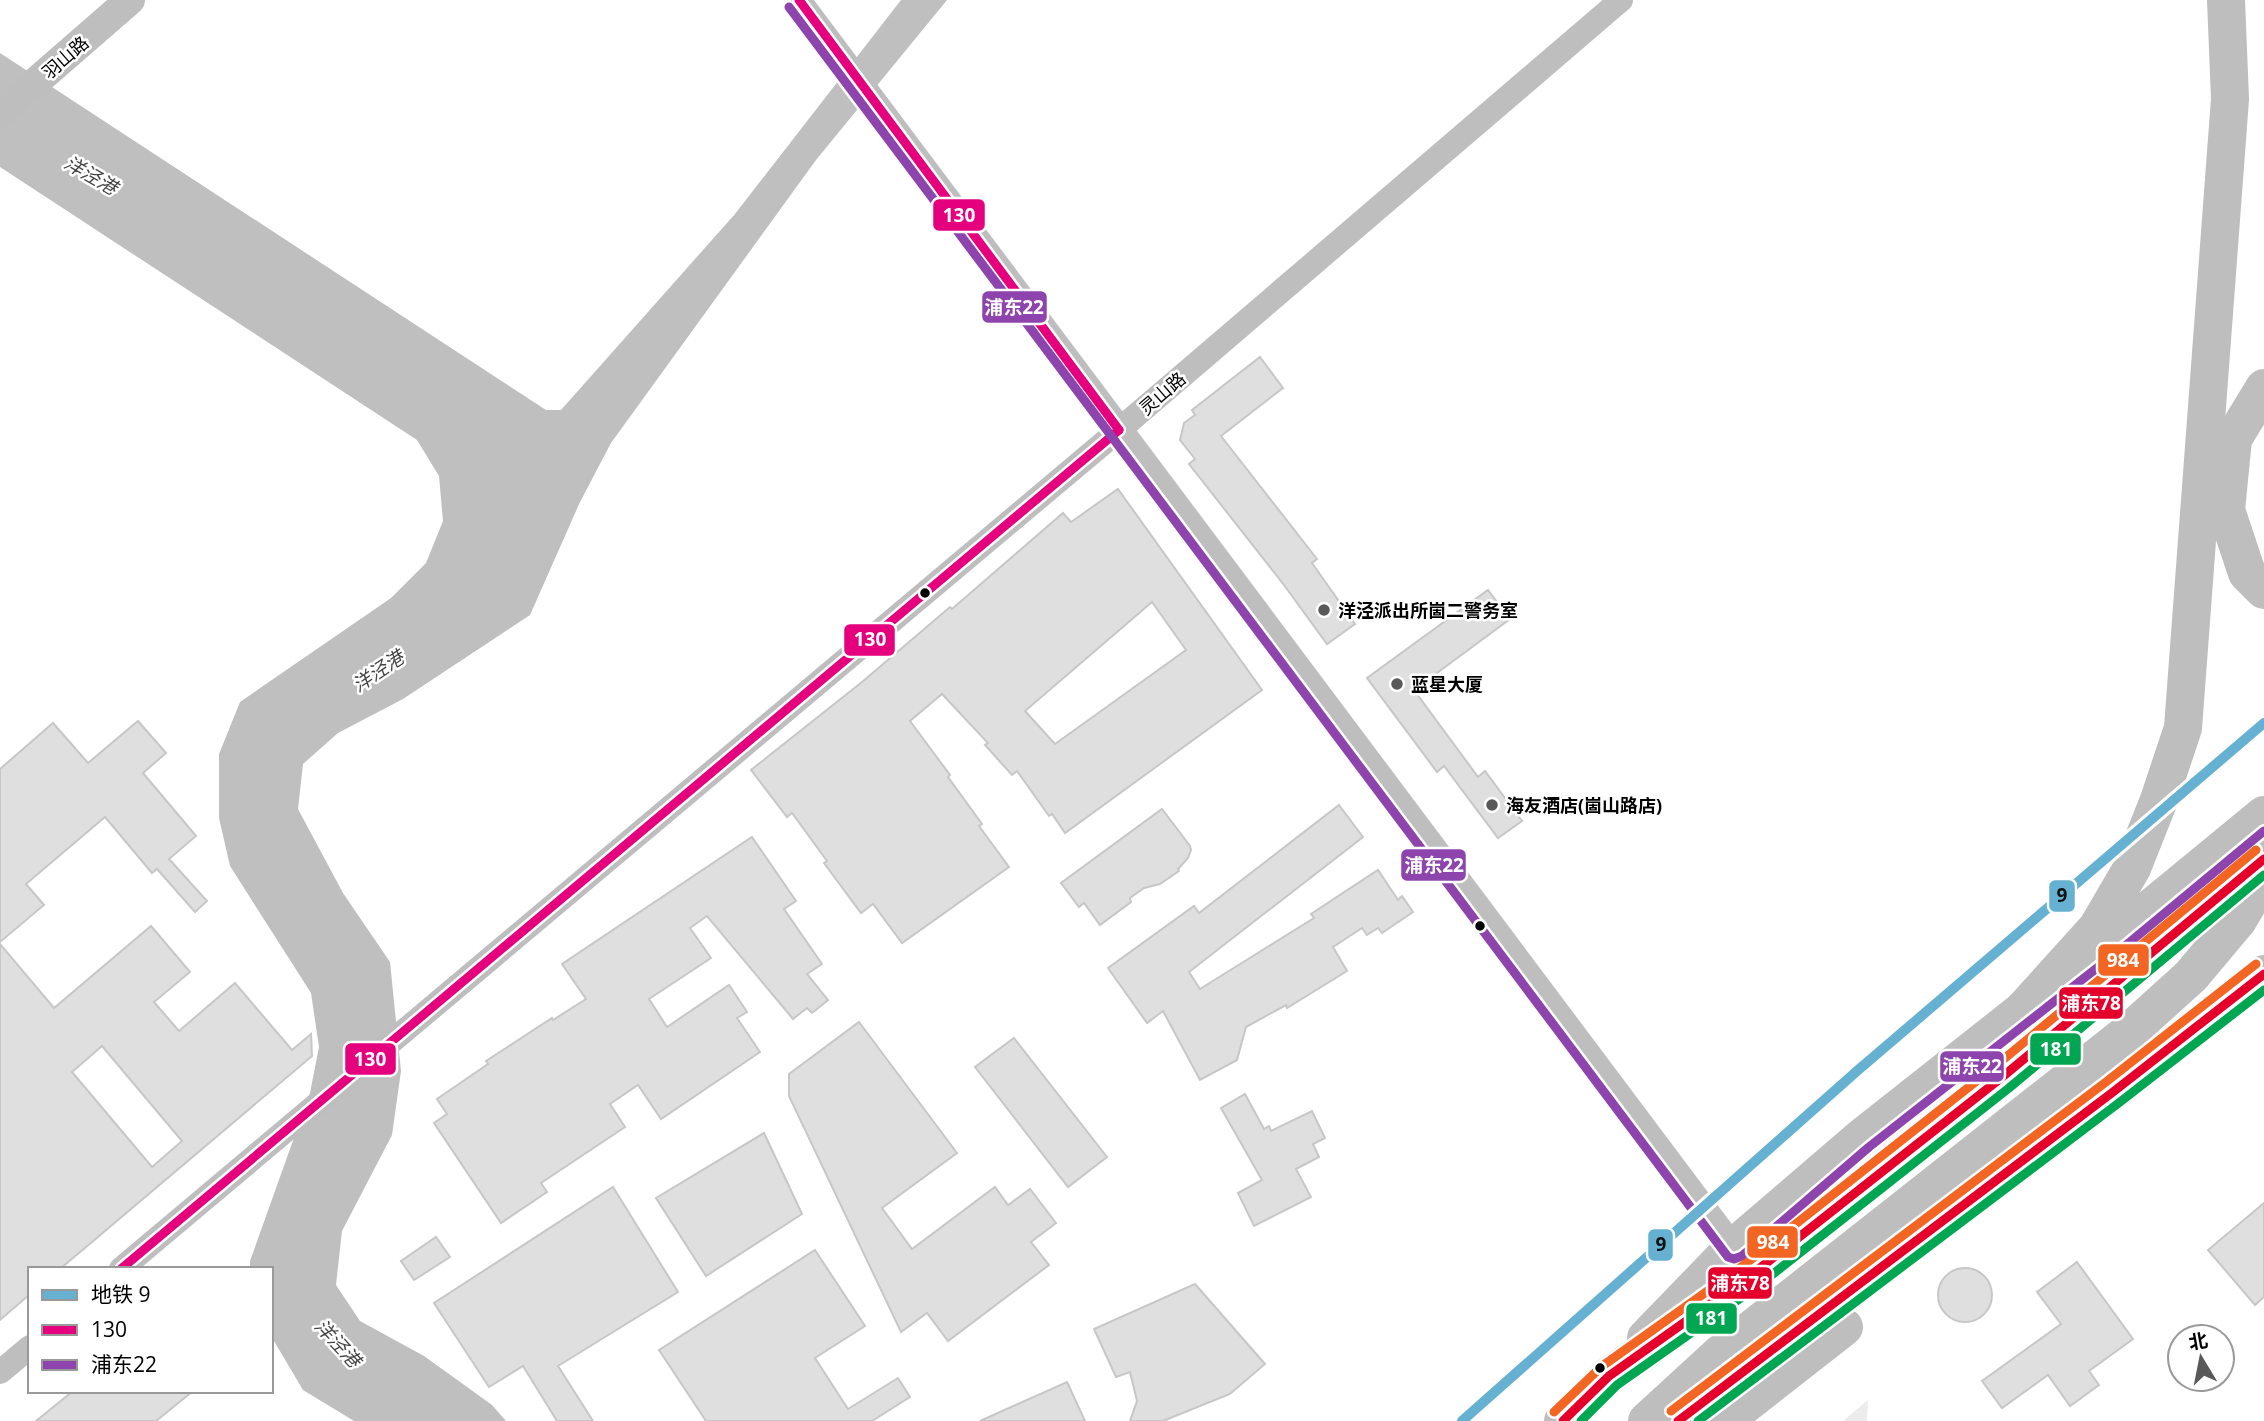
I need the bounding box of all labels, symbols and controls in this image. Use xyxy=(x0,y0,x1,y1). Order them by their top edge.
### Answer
street label: 羽山路 xyxy=(37,30,93,84)
water label: 洋泾港 xyxy=(60,149,125,202)
line badge: 130 xyxy=(932,198,986,232)
text: 130 xyxy=(943,202,975,228)
line badge: 浦东22 xyxy=(981,290,1048,324)
text: 浦东22 xyxy=(984,294,1044,320)
street label: 灵山路 xyxy=(1134,366,1190,420)
unlabelled marker xyxy=(918,586,932,600)
place label: 洋泾派出所崮二警务室 xyxy=(1338,598,1518,622)
marker: 洋泾派出所崮二警务室 xyxy=(1316,602,1332,618)
line badge: 130 xyxy=(843,623,896,657)
text: 130 xyxy=(854,626,886,652)
water label: 洋泾港 xyxy=(347,643,411,698)
place label: 蓝星大厦 xyxy=(1411,672,1483,696)
marker: 蓝星大厦 xyxy=(1389,676,1405,692)
place label: 海友酒店(崮山路店) xyxy=(1506,793,1662,817)
marker: 海友酒店(崮山路店) xyxy=(1484,797,1500,813)
line badge: 浦东22 xyxy=(1400,848,1467,882)
text: 浦东22 xyxy=(1404,852,1464,878)
line badge: 9 xyxy=(2048,879,2076,913)
text: 9 xyxy=(2057,882,2068,908)
unlabelled marker xyxy=(1473,919,1487,933)
line badge: 984 xyxy=(2097,943,2150,977)
text: 984 xyxy=(2107,947,2139,973)
line badge: 浦东78 xyxy=(2058,986,2124,1020)
text: 浦东78 xyxy=(2061,990,2121,1016)
line badge: 181 xyxy=(2029,1032,2082,1066)
text: 181 xyxy=(2040,1036,2072,1062)
line badge: 130 xyxy=(344,1042,397,1076)
text: 130 xyxy=(354,1046,386,1072)
line badge: 浦东22 xyxy=(1939,1050,2005,1083)
text: 浦东22 xyxy=(1942,1053,2002,1079)
line badge: 984 xyxy=(1746,1225,1799,1259)
line badge: 9 xyxy=(1647,1228,1674,1262)
text: 984 xyxy=(1757,1229,1789,1255)
text: 9 xyxy=(1656,1231,1667,1257)
line badge: 浦东78 xyxy=(1707,1266,1773,1300)
legend xyxy=(28,1267,273,1393)
text: 浦东78 xyxy=(1710,1270,1770,1296)
text: 地铁 9 xyxy=(91,1280,150,1308)
line badge: 181 xyxy=(1685,1302,1738,1335)
text: 181 xyxy=(1695,1305,1727,1331)
water label: 洋泾港 xyxy=(309,1313,369,1375)
text: 130 xyxy=(91,1315,127,1343)
north arrow xyxy=(2166,1323,2236,1393)
text: 北 xyxy=(2186,1327,2210,1356)
text: 浦东22 xyxy=(91,1350,157,1378)
unlabelled marker xyxy=(1593,1361,1607,1375)

